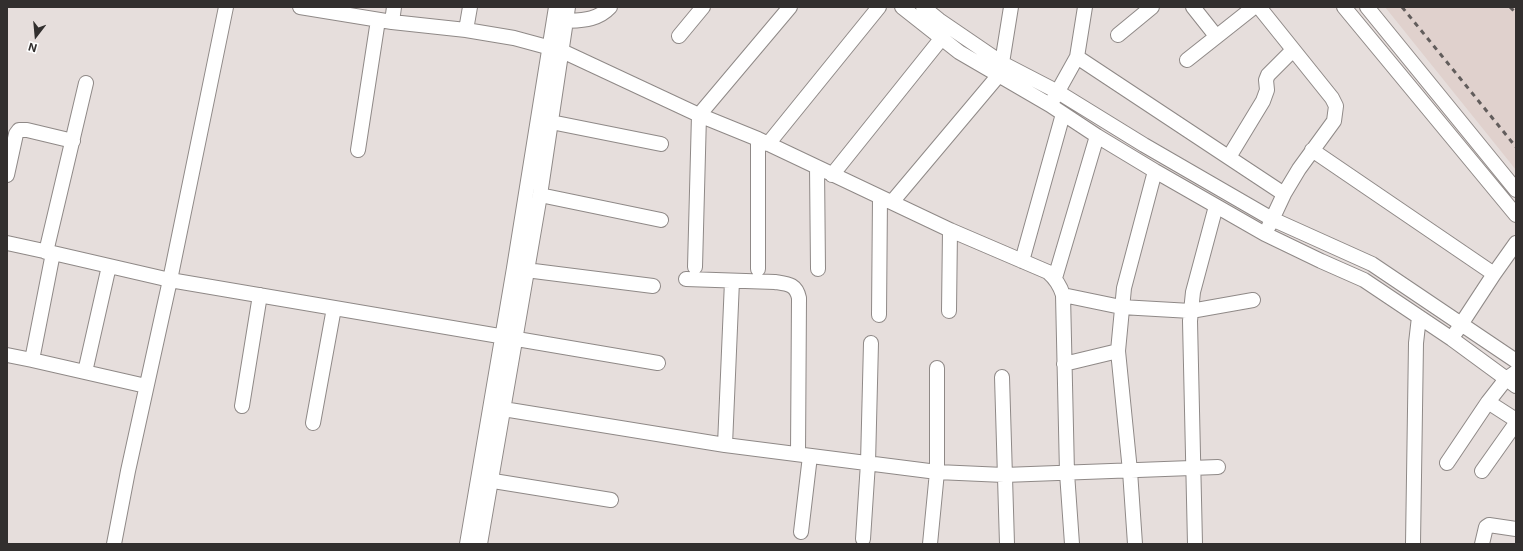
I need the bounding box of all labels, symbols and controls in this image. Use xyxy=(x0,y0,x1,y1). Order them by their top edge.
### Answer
north arrow xyxy=(16,16,56,56)
text: N xyxy=(27,40,39,55)

